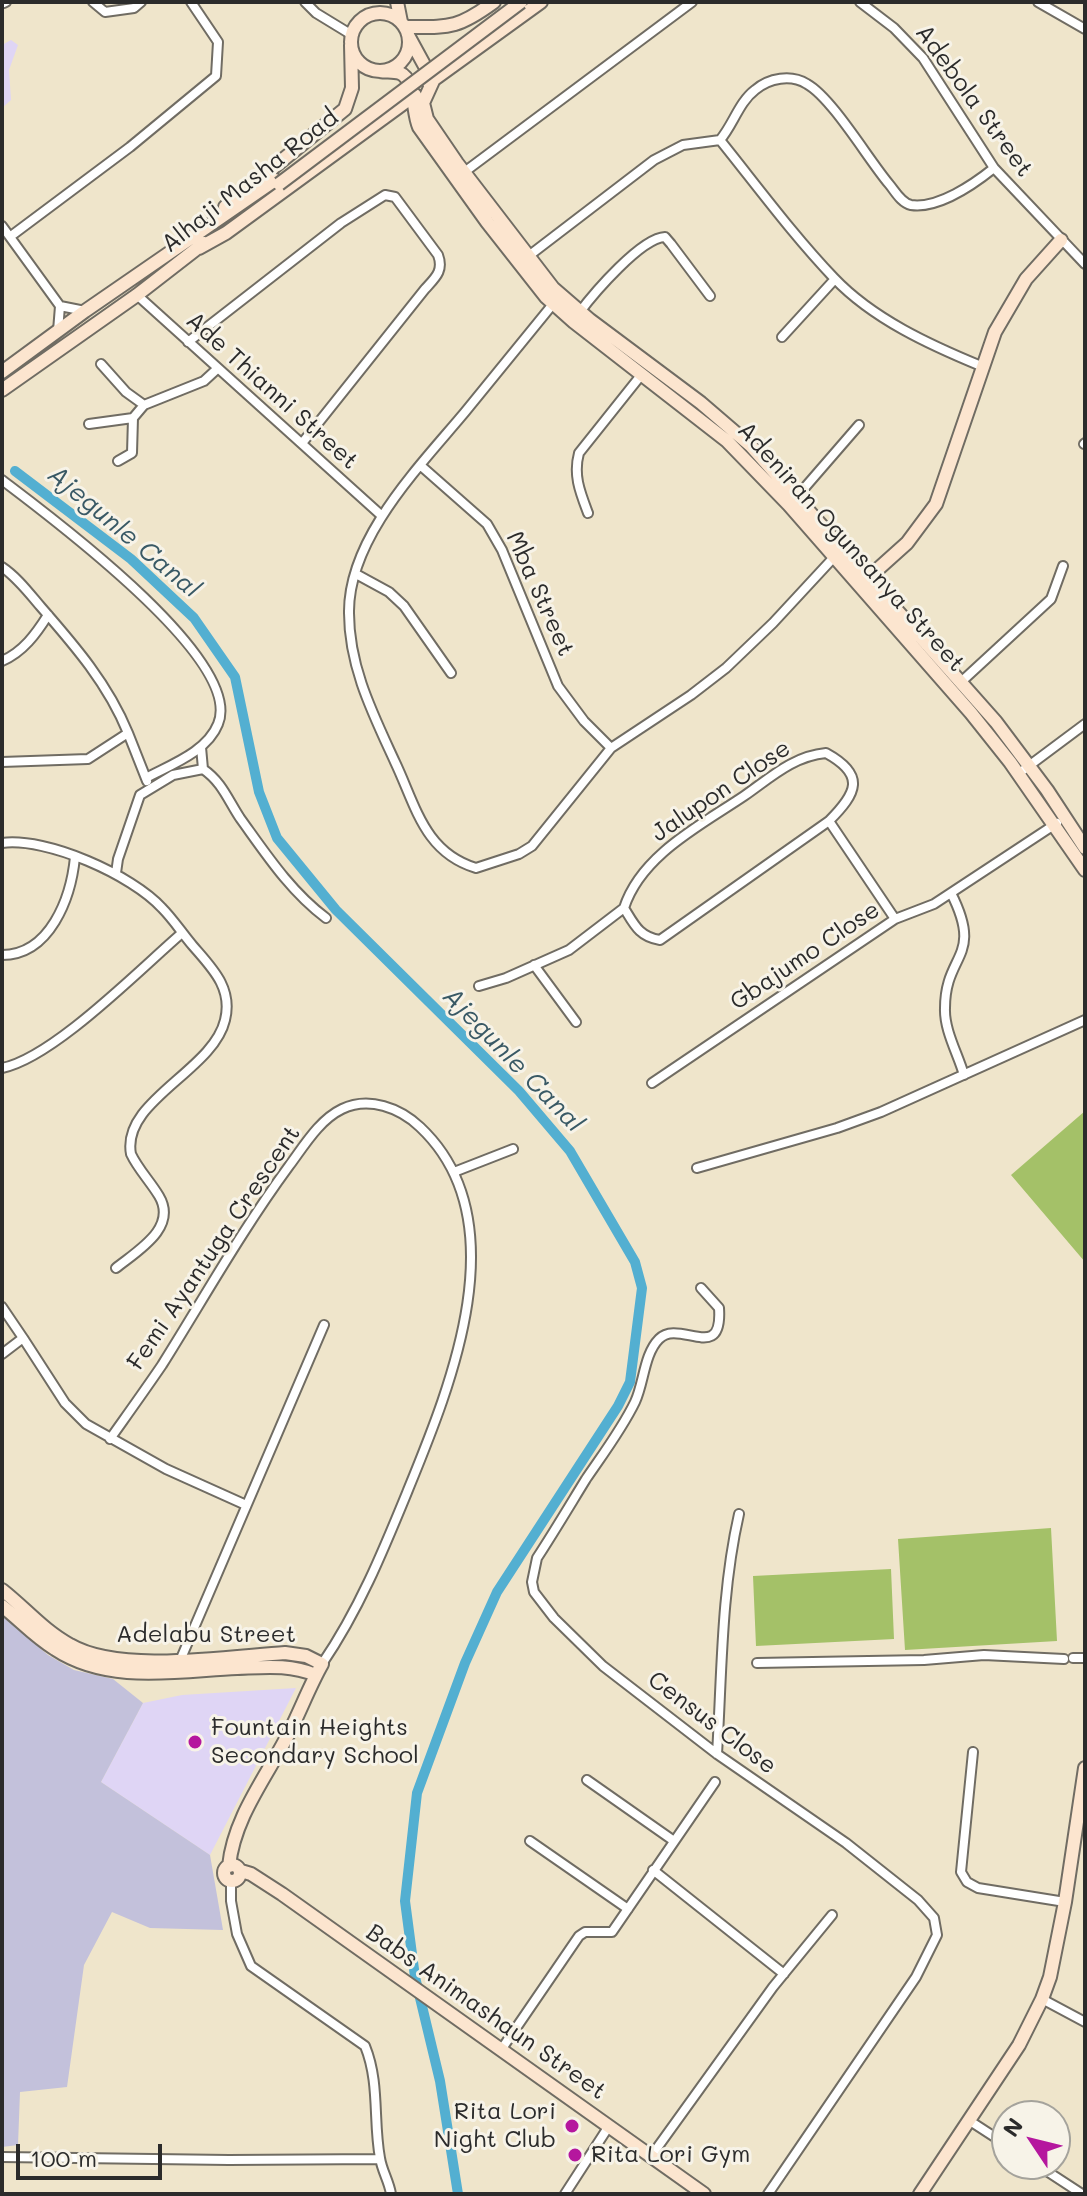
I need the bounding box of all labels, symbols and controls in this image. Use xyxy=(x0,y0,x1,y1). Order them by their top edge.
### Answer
street label: Adebola Street xyxy=(909,19,1039,183)
street label: Alhaji Masha Road xyxy=(156,103,344,259)
street label: Ade Thianni Street xyxy=(180,306,364,476)
street label: Adeniran Ogunsanya Street xyxy=(731,416,971,678)
water label: Ajegunle Canal xyxy=(41,459,207,605)
street label: Mba Street xyxy=(500,527,580,661)
street label: Jalupon Close xyxy=(646,734,796,848)
street label: Gbajumo Close xyxy=(725,895,885,1017)
water label: Ajegunle Canal xyxy=(436,981,590,1139)
street label: Femi Ayantuga Crescent xyxy=(121,1120,307,1376)
street label: Adelabu Street xyxy=(116,1621,296,1649)
street label: Census Close xyxy=(642,1665,782,1781)
place label: Fountain Heights Secondary School xyxy=(211,1714,419,1770)
marker: Fountain Heights Secondary School xyxy=(186,1733,204,1751)
street label: Babs Animashaun Street xyxy=(360,1918,612,2106)
place label: Rita Lori Night Club xyxy=(434,2098,556,2154)
north arrow xyxy=(991,2100,1071,2180)
text: N xyxy=(996,2112,1029,2142)
marker: Rita Lori Night Club xyxy=(563,2117,581,2135)
scale bar xyxy=(20,2128,166,2178)
place label: Rita Lori Gym xyxy=(591,2141,750,2169)
text: 100 m xyxy=(30,2142,97,2173)
marker: Rita Lori Gym xyxy=(566,2146,584,2164)

